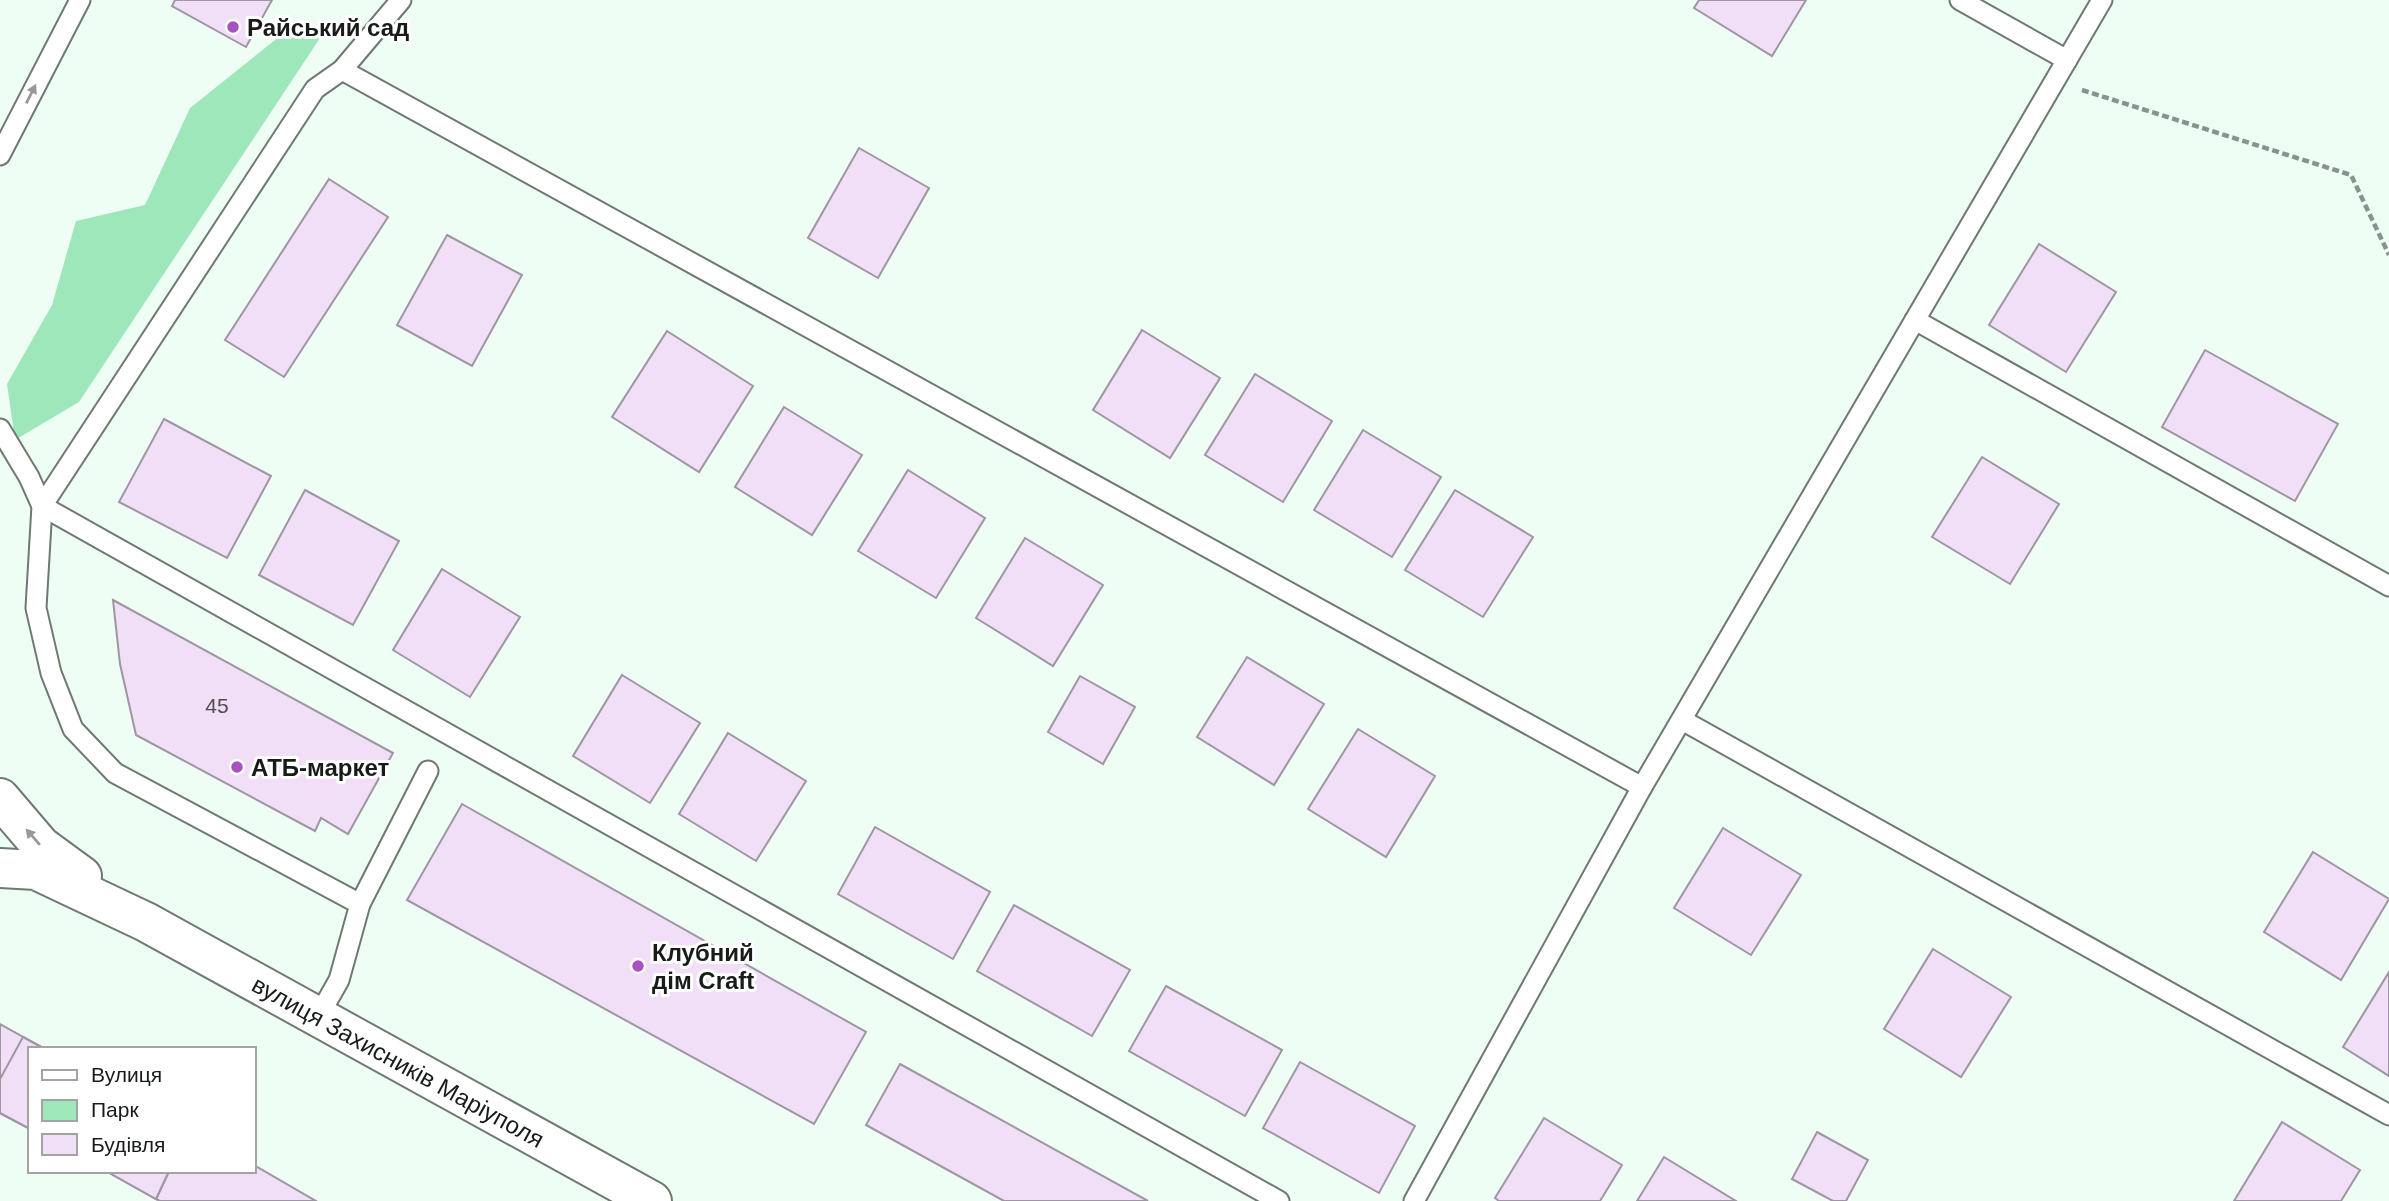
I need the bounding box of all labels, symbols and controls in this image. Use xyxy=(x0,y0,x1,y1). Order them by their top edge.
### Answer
place label: Райський сад xyxy=(247,14,409,41)
marker: Райський сад xyxy=(225,19,241,35)
one-way arrow xyxy=(26,84,37,104)
house number: 45 xyxy=(205,694,229,717)
place label: АТБ-маркет xyxy=(251,754,390,781)
marker: АТБ-маркет xyxy=(229,759,245,775)
one-way arrow xyxy=(26,828,42,845)
place label: Клубний дім Craft xyxy=(652,939,754,994)
marker: Клубний дім Craft xyxy=(630,958,646,974)
street label: вулиця Захисників Маріуполя xyxy=(248,970,549,1152)
legend xyxy=(28,1047,256,1173)
text: Вулиця xyxy=(91,1063,162,1086)
text: Парк xyxy=(91,1098,139,1121)
text: Будівля xyxy=(91,1133,165,1156)

